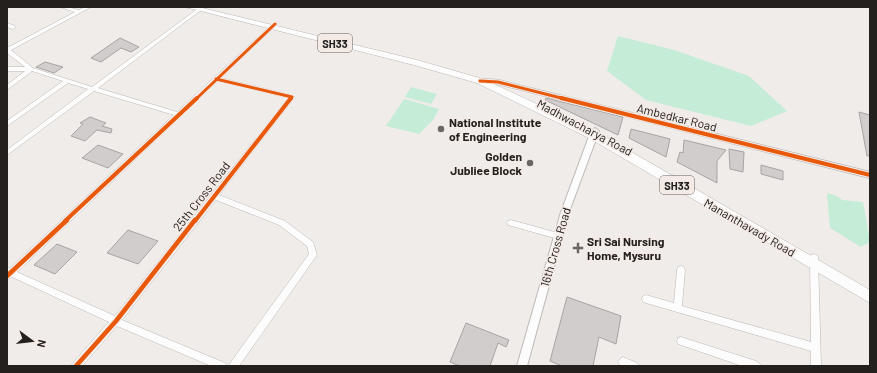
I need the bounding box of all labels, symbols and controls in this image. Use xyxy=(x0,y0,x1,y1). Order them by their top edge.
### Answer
road number: SH33 xyxy=(318,34,352,52)
street label: Madhwacharya Road xyxy=(535,96,635,158)
street label: Ambedkar Road xyxy=(636,100,718,134)
place label: National Institute of Engineering xyxy=(449,115,542,143)
marker: National Institute of Engineering xyxy=(436,124,446,134)
place label: Golden Jubliee Block xyxy=(450,149,523,177)
street label: 25th Cross Road xyxy=(170,158,232,234)
marker: Golden Jubliee Block xyxy=(525,158,535,168)
road number: SH33 xyxy=(660,176,694,194)
street label: Mananthavady Road xyxy=(702,195,798,259)
street label: 16th Cross Road xyxy=(537,206,573,288)
place label: Sri Sai Nursing Home, Mysuru xyxy=(587,234,665,262)
marker: Sri Sai Nursing Home, Mysuru xyxy=(572,242,584,254)
north arrow xyxy=(12,321,52,361)
text: N xyxy=(35,338,49,349)

